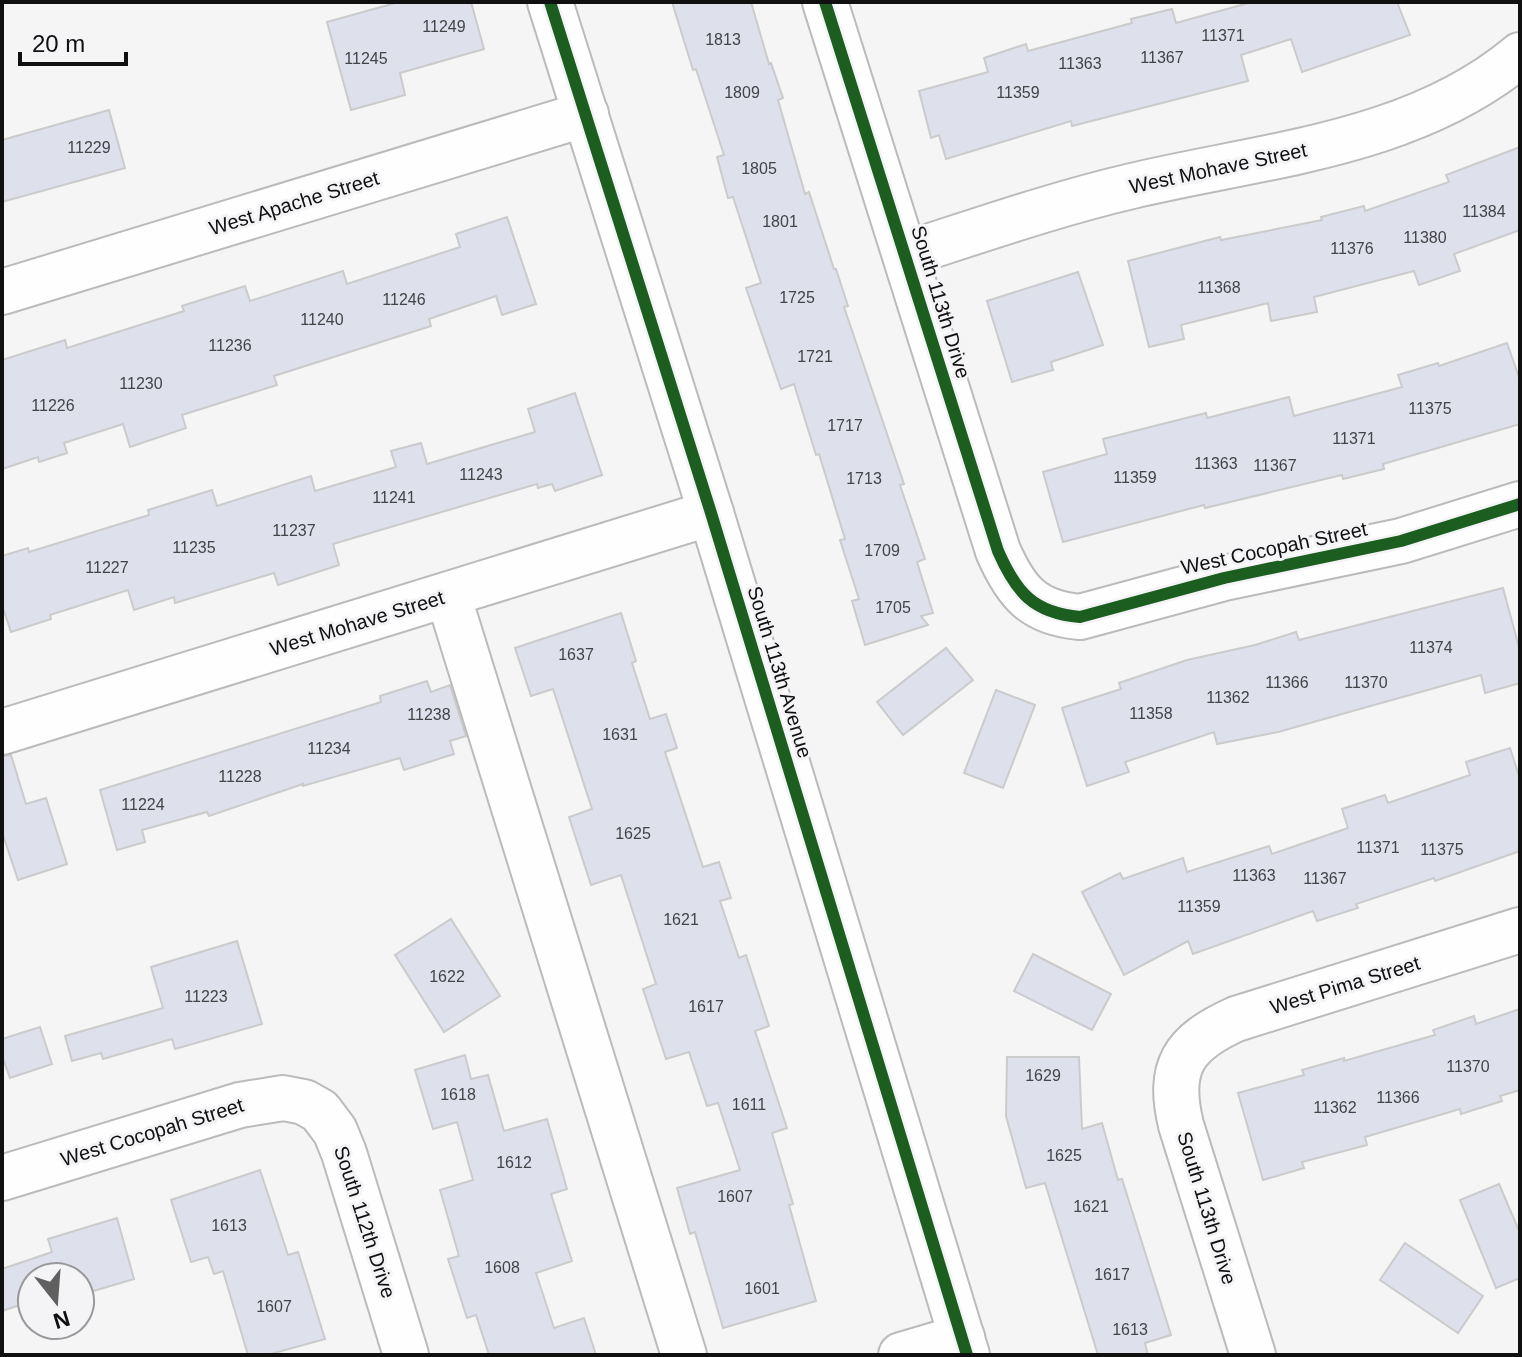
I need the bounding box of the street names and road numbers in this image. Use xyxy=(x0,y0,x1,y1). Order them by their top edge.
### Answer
street label: West Mohave Street xyxy=(1127,138,1309,198)
street label: West Apache Street xyxy=(206,167,382,239)
street label: South 113th Drive xyxy=(907,223,975,381)
street label: West Cocopah Street xyxy=(1179,517,1370,578)
street label: South 113th Avenue xyxy=(743,584,817,760)
street label: West Mohave Street xyxy=(267,586,447,660)
street label: West Pima Street xyxy=(1268,952,1423,1018)
street label: West Cocopah Street xyxy=(58,1094,246,1170)
street label: South 113th Drive xyxy=(1173,1129,1241,1287)
street label: South 112th Drive xyxy=(330,1143,400,1301)

